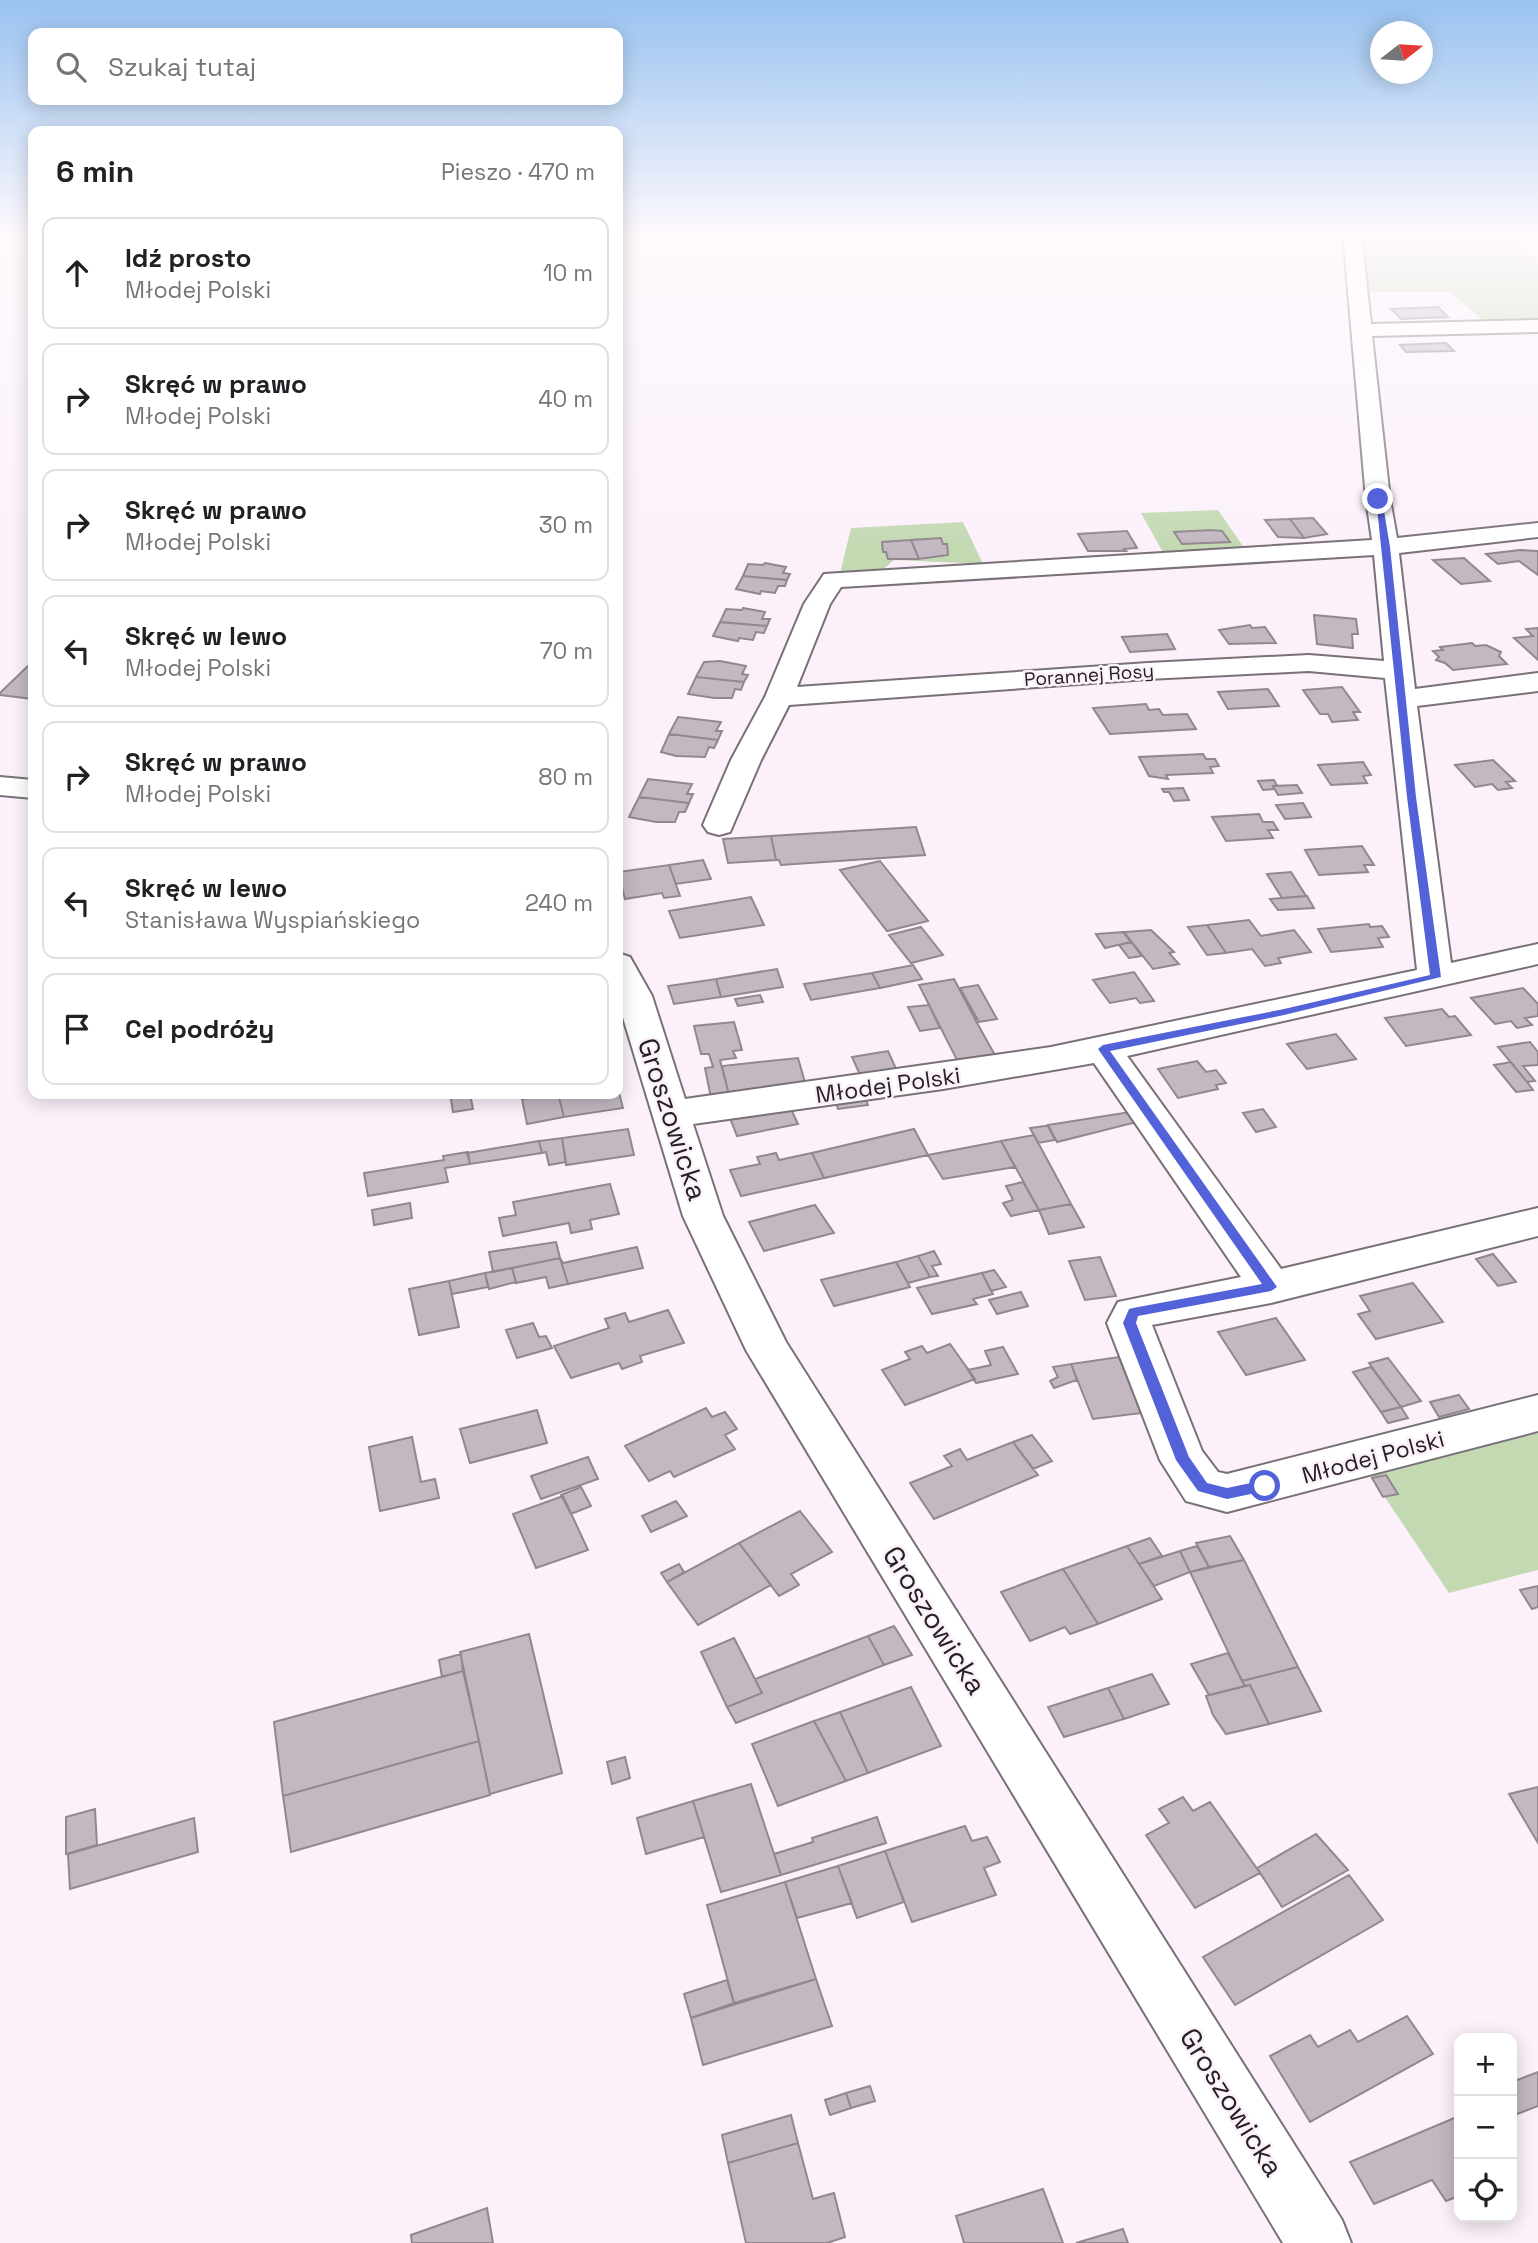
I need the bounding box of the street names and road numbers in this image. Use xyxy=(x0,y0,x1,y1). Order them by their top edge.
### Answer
street label: Porannej Rosy xyxy=(1023,658,1155,692)
street label: Groszowicka xyxy=(630,1033,716,1205)
street label: Młodej Polski xyxy=(814,1060,962,1110)
street label: Młodej Polski xyxy=(1299,1424,1447,1490)
street label: Groszowicka xyxy=(875,1539,995,1701)
street label: Groszowicka xyxy=(1172,2021,1292,2183)

